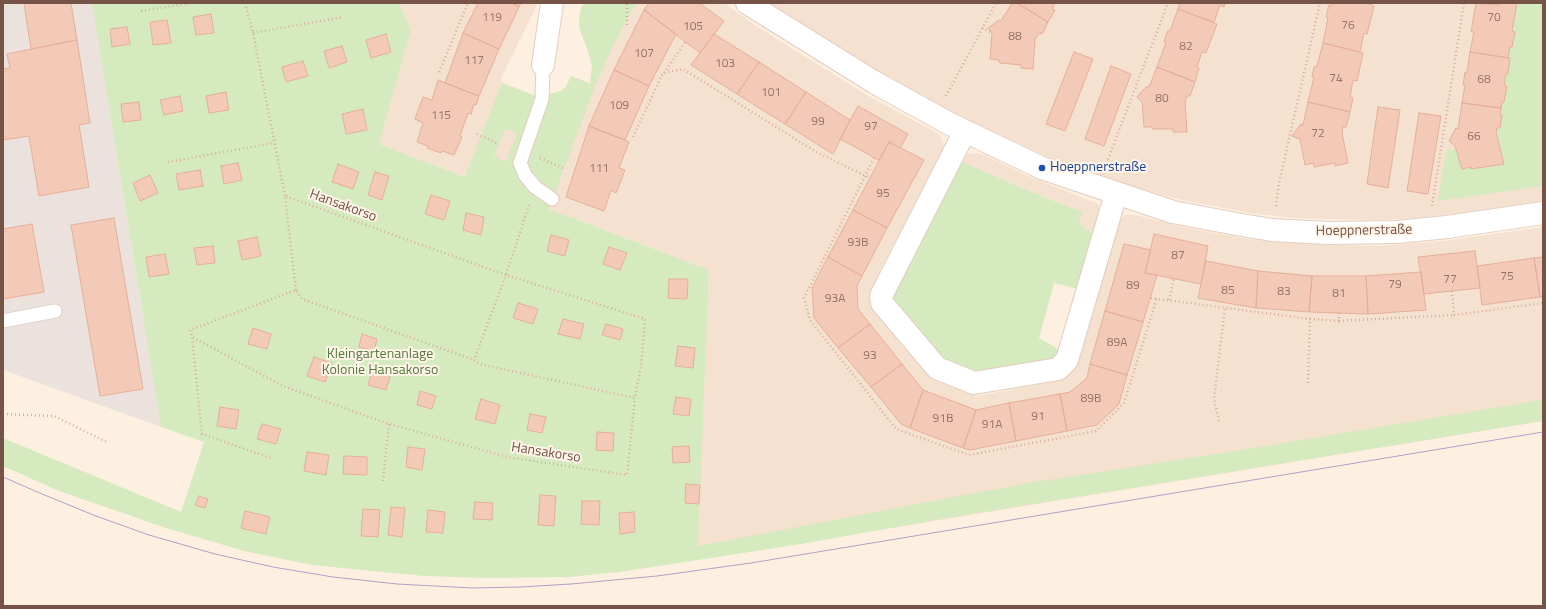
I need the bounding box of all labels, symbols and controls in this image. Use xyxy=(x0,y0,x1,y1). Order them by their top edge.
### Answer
house number: 119 xyxy=(482,11,502,25)
house number: 70 xyxy=(1487,11,1501,25)
house number: 76 xyxy=(1341,19,1355,33)
house number: 105 xyxy=(683,20,703,34)
house number: 88 xyxy=(1008,30,1022,44)
house number: 82 xyxy=(1179,40,1193,54)
house number: 107 xyxy=(634,47,654,61)
house number: 117 xyxy=(464,54,484,68)
house number: 103 xyxy=(715,57,735,71)
house number: 74 xyxy=(1329,72,1343,86)
house number: 68 xyxy=(1477,73,1491,87)
house number: 101 xyxy=(761,86,781,100)
house number: 80 xyxy=(1155,92,1169,106)
house number: 109 xyxy=(609,99,629,113)
house number: 115 xyxy=(431,109,451,123)
house number: 99 xyxy=(811,115,825,129)
house number: 97 xyxy=(864,120,878,134)
house number: 72 xyxy=(1311,127,1325,141)
house number: 66 xyxy=(1467,130,1481,144)
place label: Hoeppnerstraße xyxy=(1050,160,1146,176)
house number: 111 xyxy=(589,162,609,176)
marker: Hoeppnerstraße xyxy=(1037,163,1047,173)
street label: Hansakorso xyxy=(307,186,379,226)
house number: 95 xyxy=(876,187,890,201)
street label: Hoeppnerstraße xyxy=(1316,222,1412,240)
house number: 93B xyxy=(848,236,868,250)
house number: 87 xyxy=(1171,249,1185,263)
house number: 75 xyxy=(1500,270,1514,284)
house number: 77 xyxy=(1443,273,1457,287)
house number: 79 xyxy=(1388,278,1402,292)
house number: 89 xyxy=(1126,279,1140,293)
house number: 85 xyxy=(1221,284,1235,298)
house number: 83 xyxy=(1277,285,1291,299)
house number: 81 xyxy=(1332,287,1346,301)
house number: 93A xyxy=(825,292,845,306)
house number: 89A xyxy=(1107,336,1127,350)
park label: Kleingartenanlage Kolonie Hansakorso xyxy=(322,347,438,380)
house number: 93 xyxy=(863,349,877,363)
house number: 89B xyxy=(1081,392,1101,406)
house number: 91 xyxy=(1031,410,1045,424)
house number: 91B xyxy=(933,412,953,426)
house number: 91A xyxy=(982,418,1002,432)
street label: Hansakorso xyxy=(510,439,582,467)

